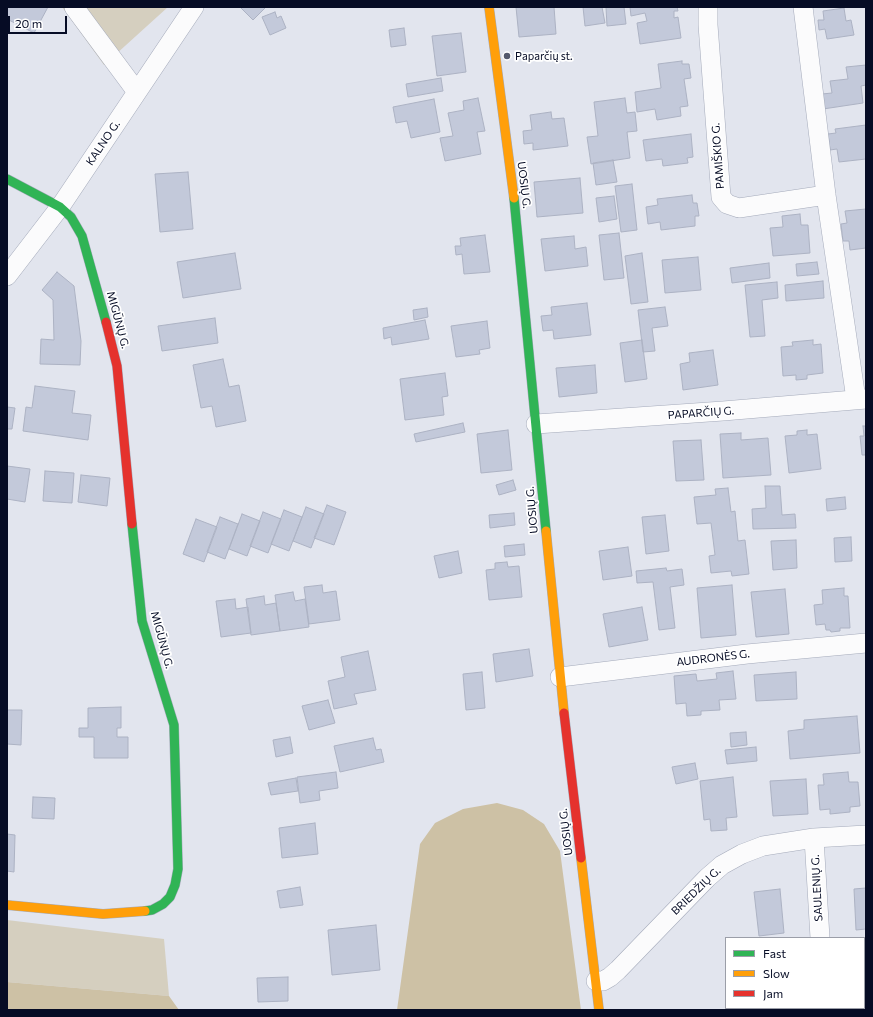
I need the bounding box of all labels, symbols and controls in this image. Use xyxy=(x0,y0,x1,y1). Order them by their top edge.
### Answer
scale bar xyxy=(10,8,69,34)
text: 20 m xyxy=(15,16,42,30)
place label: Paparčių st. xyxy=(515,49,573,63)
marker: Paparčių st. xyxy=(502,51,512,61)
street label: KALNO G. xyxy=(83,118,123,168)
street label: PAMIŠKIO G. xyxy=(709,123,727,189)
street label: UOSIŲ G. xyxy=(515,161,533,209)
street label: MIGŪNŲ G. xyxy=(104,290,132,350)
street label: PAPARČIŲ G. xyxy=(667,404,735,422)
street label: UOSIŲ G. xyxy=(523,486,541,534)
street label: MIGŪNŲ G. xyxy=(148,610,176,670)
street label: AUDRONĖS G. xyxy=(676,647,750,669)
street label: UOSIŲ G. xyxy=(557,808,575,856)
street label: SAULENIŲ G. xyxy=(809,854,825,922)
street label: BRIEDŽIŲ G. xyxy=(669,864,723,918)
legend xyxy=(725,937,865,1009)
text: Fast xyxy=(763,946,786,960)
text: Slow xyxy=(763,966,790,980)
text: Jam xyxy=(763,986,783,1000)

